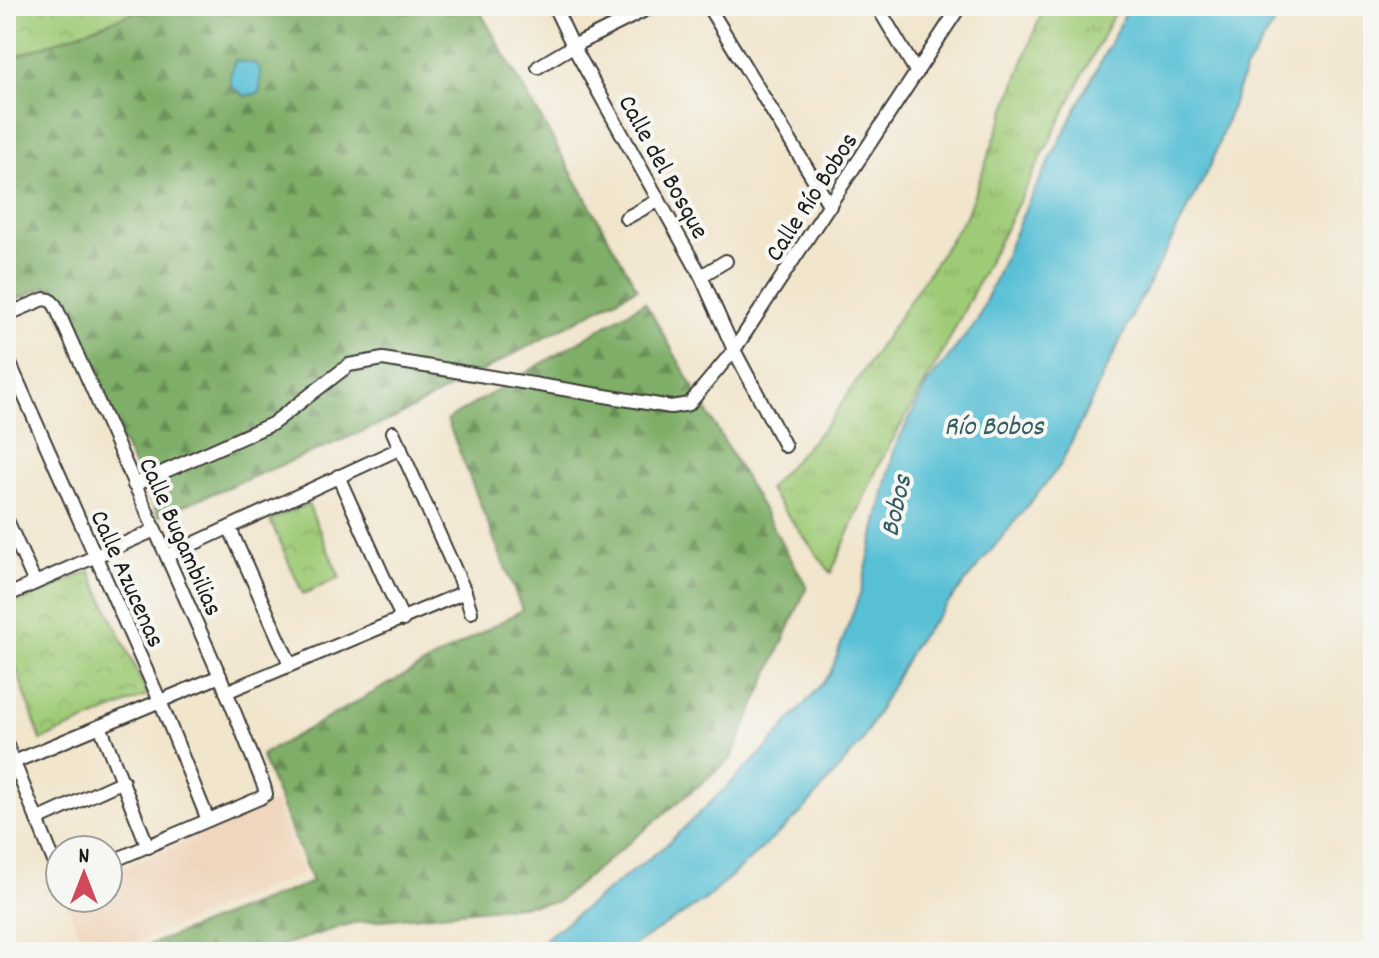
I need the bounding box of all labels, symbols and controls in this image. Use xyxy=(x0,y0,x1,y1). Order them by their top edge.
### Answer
street label: Calle del Bosque xyxy=(607,89,717,246)
street label: Calle Río Bobos xyxy=(757,126,869,270)
water label: Río Bobos xyxy=(944,409,1045,449)
street label: Calle Bugambilias xyxy=(127,452,230,623)
water label: Bobos xyxy=(872,470,926,541)
street label: Calle Azucenas xyxy=(79,505,173,654)
north arrow xyxy=(44,834,124,914)
text: N xyxy=(79,842,90,873)

